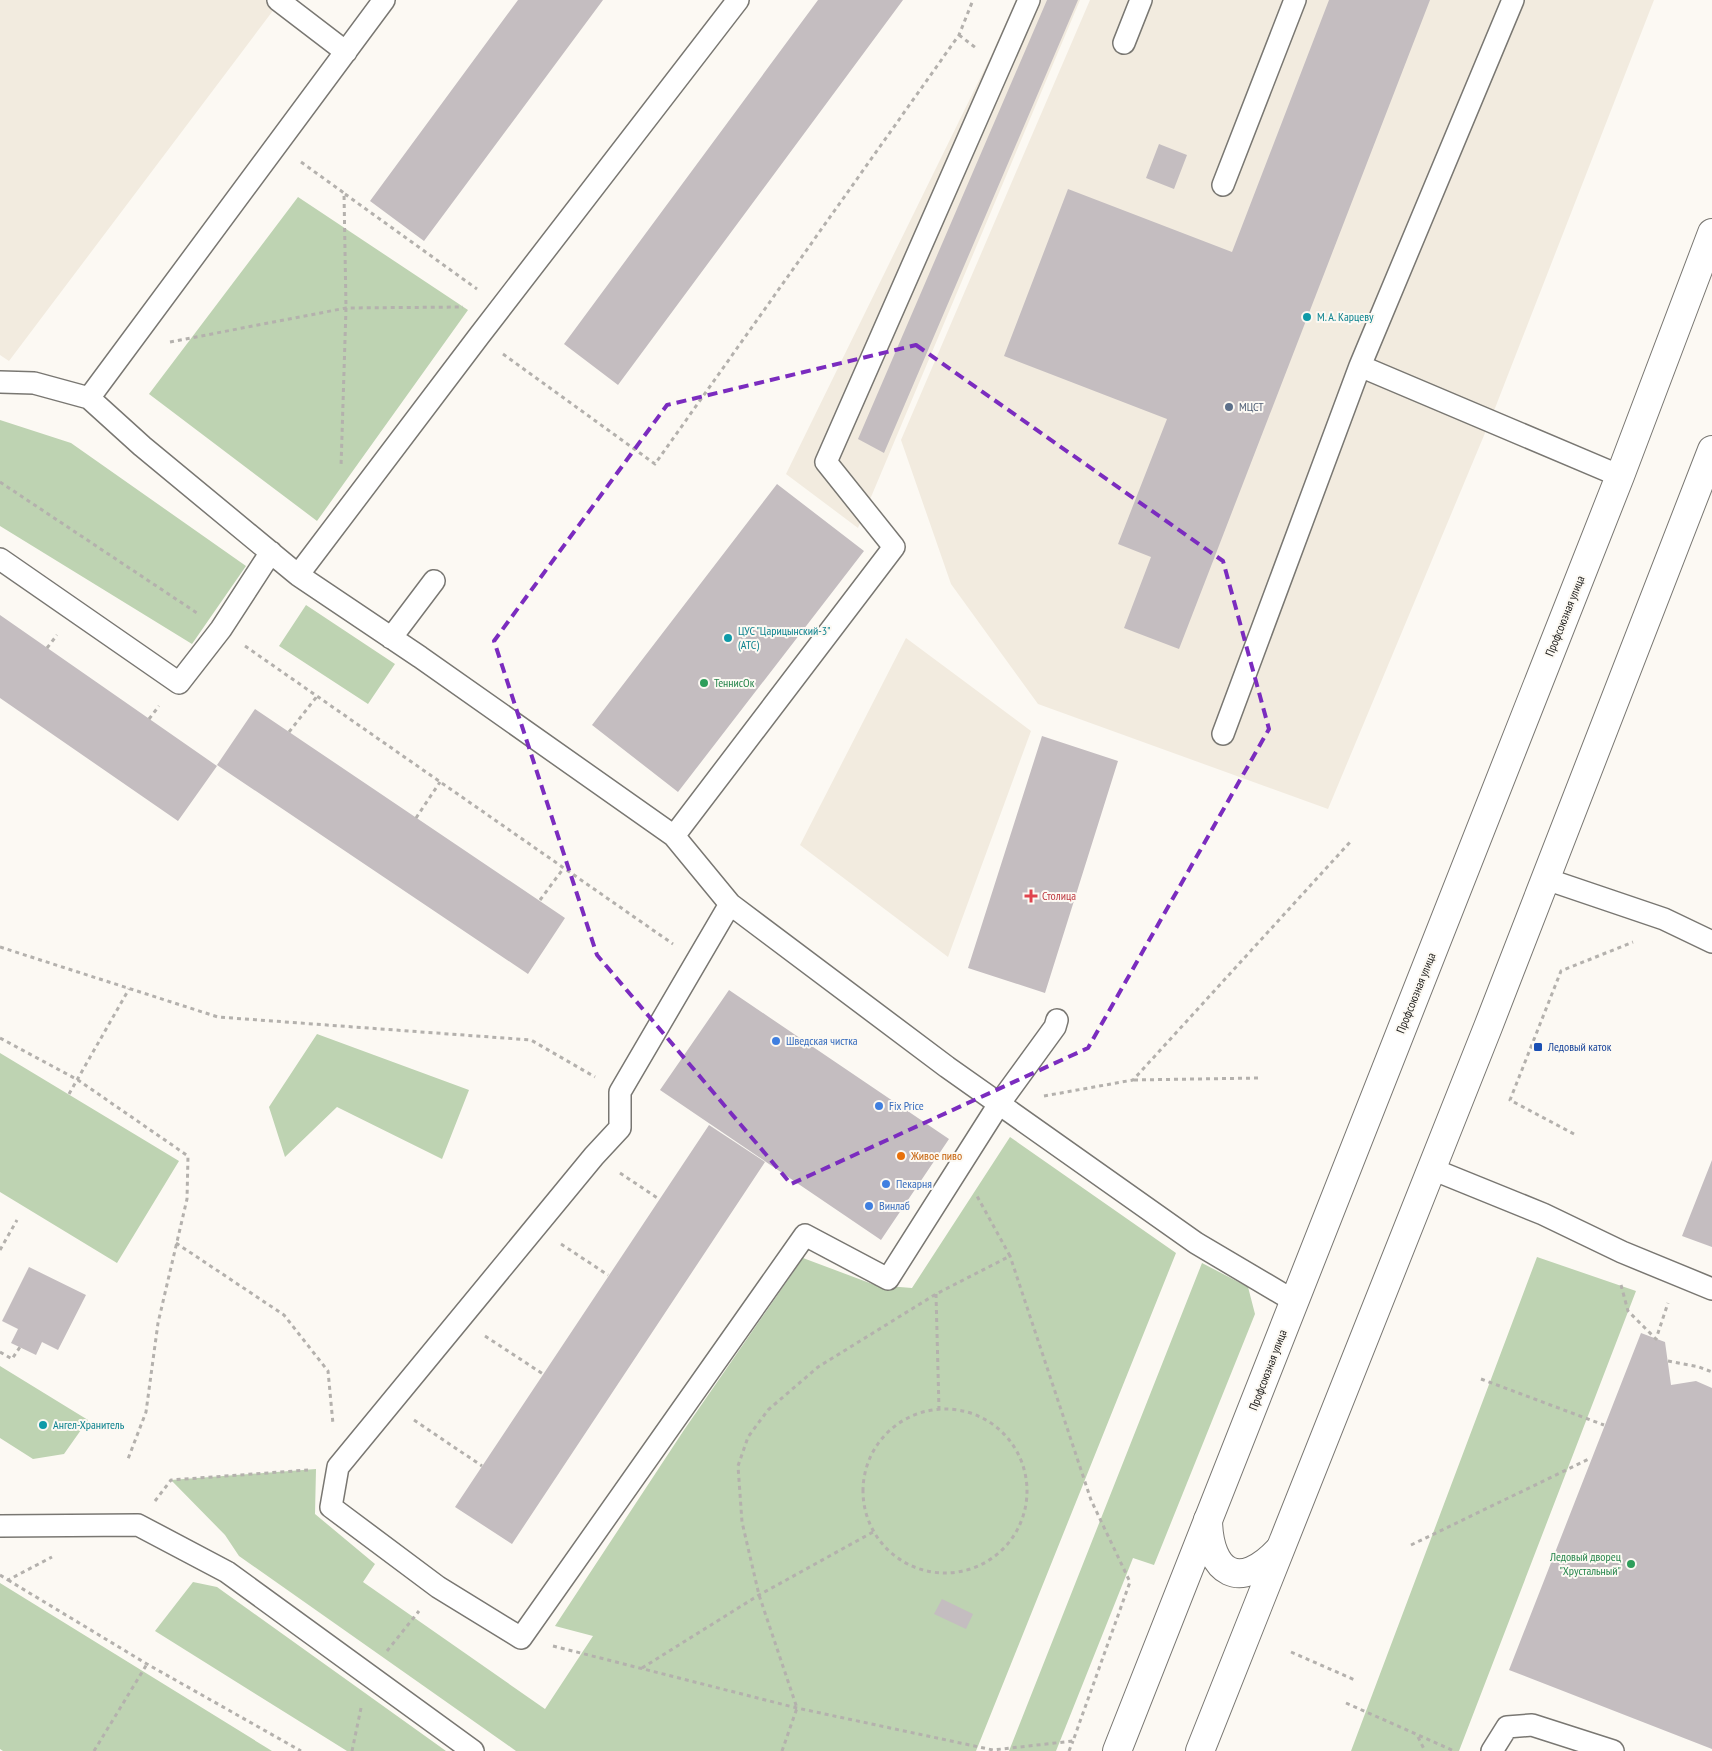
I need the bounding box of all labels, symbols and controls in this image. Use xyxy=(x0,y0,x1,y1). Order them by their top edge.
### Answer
place label: М. А. Карцеву xyxy=(1317,309,1374,324)
marker: М. А. Карцеву xyxy=(1301,311,1313,323)
place label: МЦСТ xyxy=(1239,399,1264,414)
marker: МЦСТ xyxy=(1223,401,1235,413)
street label: Профсоюзная улица xyxy=(1542,573,1588,658)
place label: ЦУС "Царицынский-3" (АТС) xyxy=(738,623,831,652)
marker: ЦУС "Царицынский-3" (АТС) xyxy=(722,632,734,644)
place label: ТеннисОк xyxy=(714,675,755,690)
marker: ТеннисОк xyxy=(698,677,710,689)
place label: Столица xyxy=(1042,888,1076,903)
marker: Столица xyxy=(1024,889,1038,903)
street label: Профсоюзная улица xyxy=(1393,950,1439,1035)
place label: Шведская чистка xyxy=(786,1033,858,1048)
marker: Шведская чистка xyxy=(770,1035,782,1047)
place label: Ледовый каток xyxy=(1547,1039,1612,1054)
marker: Ледовый каток xyxy=(1532,1041,1544,1053)
place label: Fix Price xyxy=(889,1098,924,1113)
marker: Fix Price xyxy=(873,1100,885,1112)
place label: Живое пиво xyxy=(910,1148,962,1163)
marker: Живое пиво xyxy=(895,1150,907,1162)
place label: Пекарня xyxy=(896,1176,932,1191)
marker: Пекарня xyxy=(880,1178,892,1190)
place label: Винлаб xyxy=(879,1198,910,1213)
marker: Винлаб xyxy=(863,1200,875,1212)
street label: Профсоюзная улица xyxy=(1245,1327,1290,1412)
place label: Ангел-Хранитель xyxy=(53,1417,125,1432)
marker: Ангел-Хранитель xyxy=(37,1419,49,1431)
place label: Ледовый дворец "Хрустальный" xyxy=(1549,1549,1622,1578)
marker: Ледовый дворец "Хрустальный" xyxy=(1625,1558,1637,1570)

